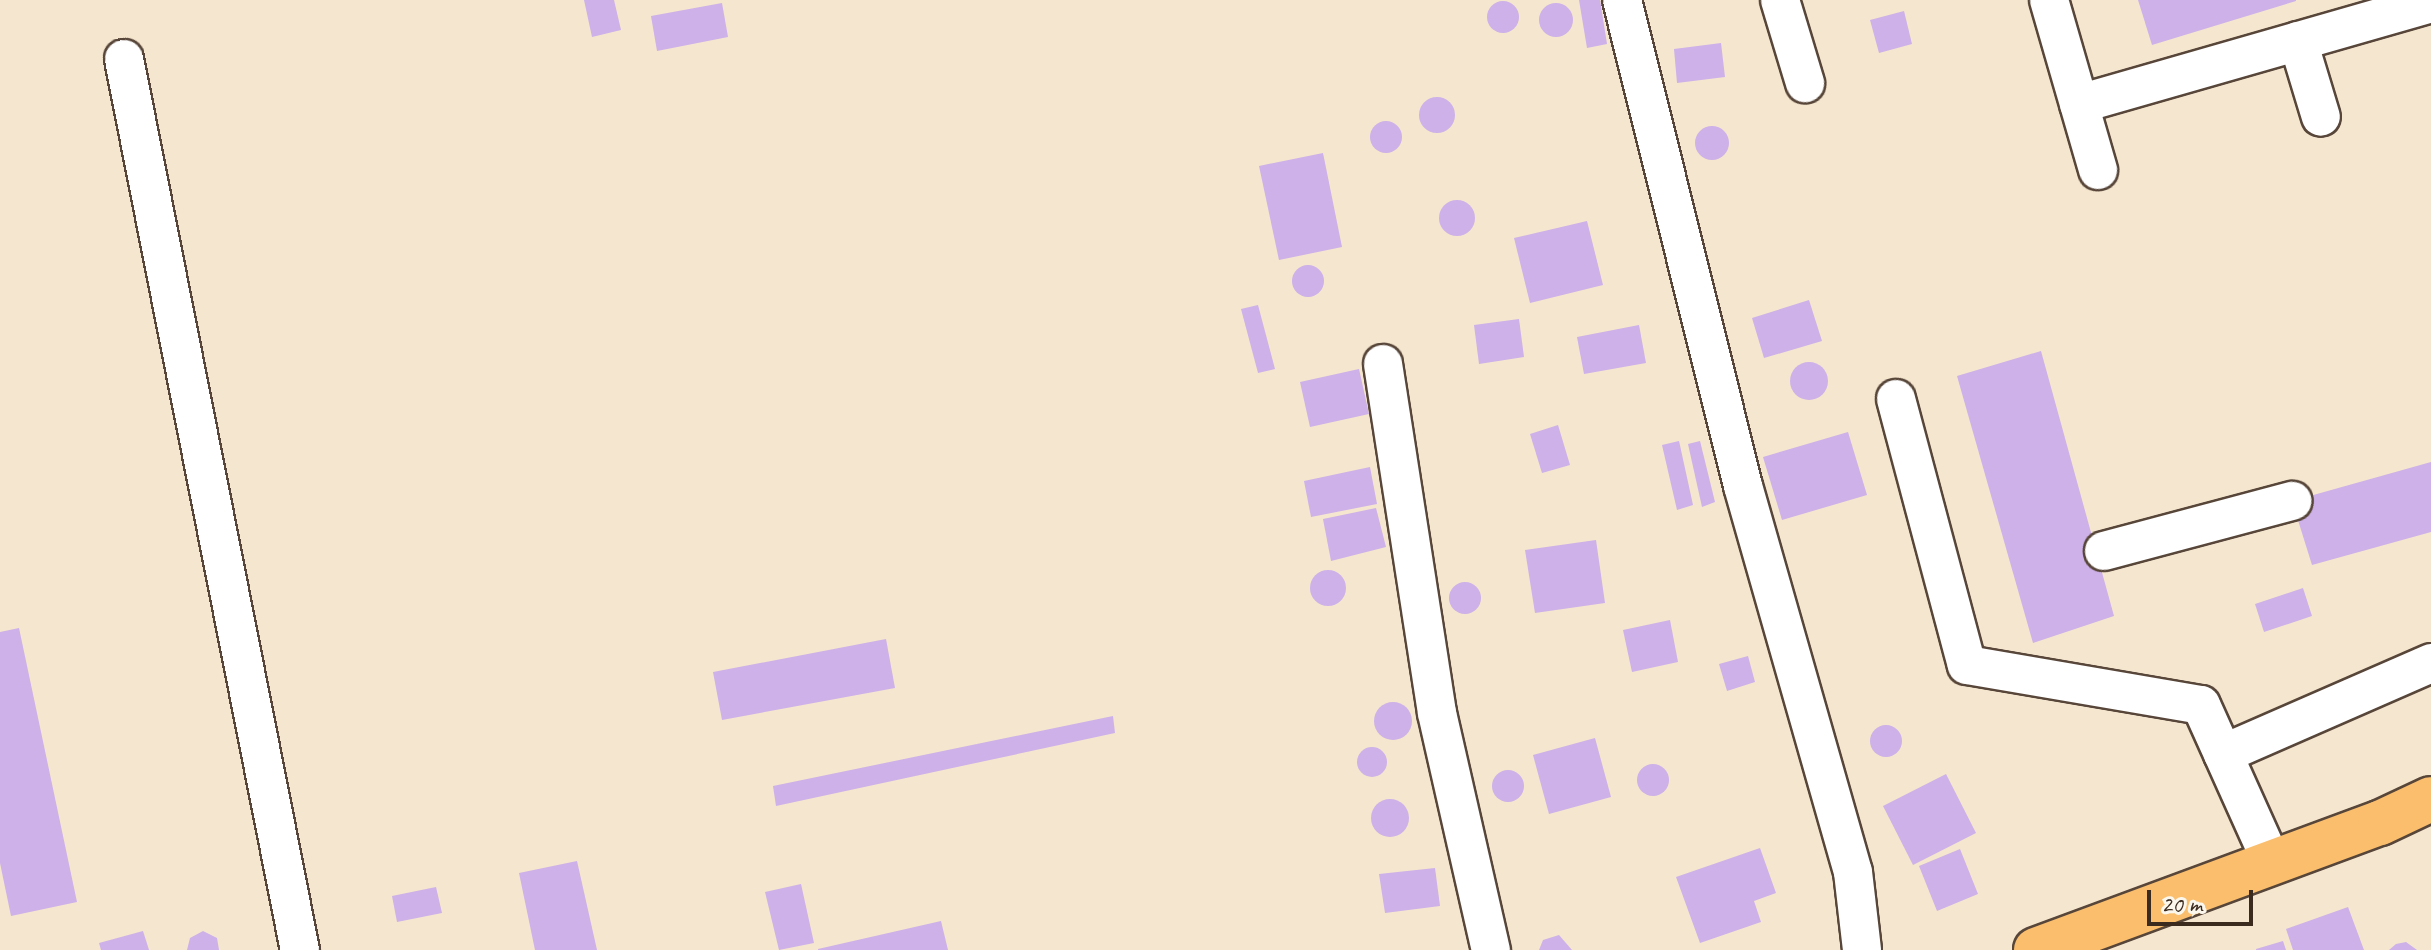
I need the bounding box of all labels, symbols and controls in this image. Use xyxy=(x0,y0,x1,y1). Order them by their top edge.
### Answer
scale bar xyxy=(2151,874,2257,924)
text: 20 m xyxy=(2161,889,2202,919)

